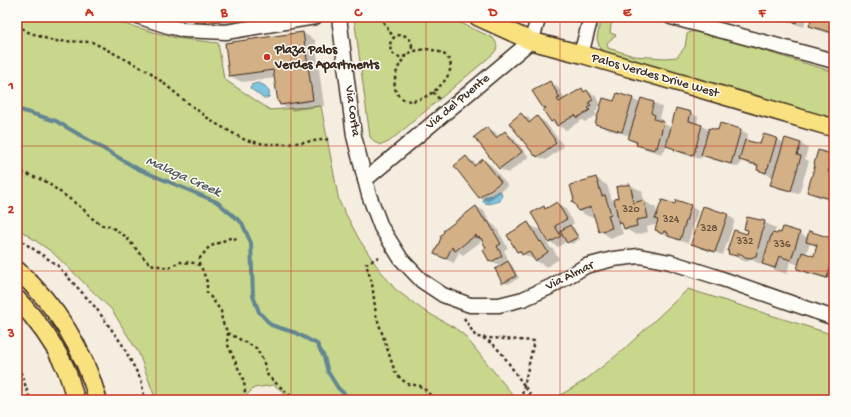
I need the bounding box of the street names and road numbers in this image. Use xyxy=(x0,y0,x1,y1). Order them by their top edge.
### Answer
street label: Palos Verdes Drive West xyxy=(589,50,722,102)
street label: Via del Puente xyxy=(422,71,493,134)
street label: Via Corta xyxy=(341,84,363,138)
street label: Via Almar xyxy=(542,257,598,295)

